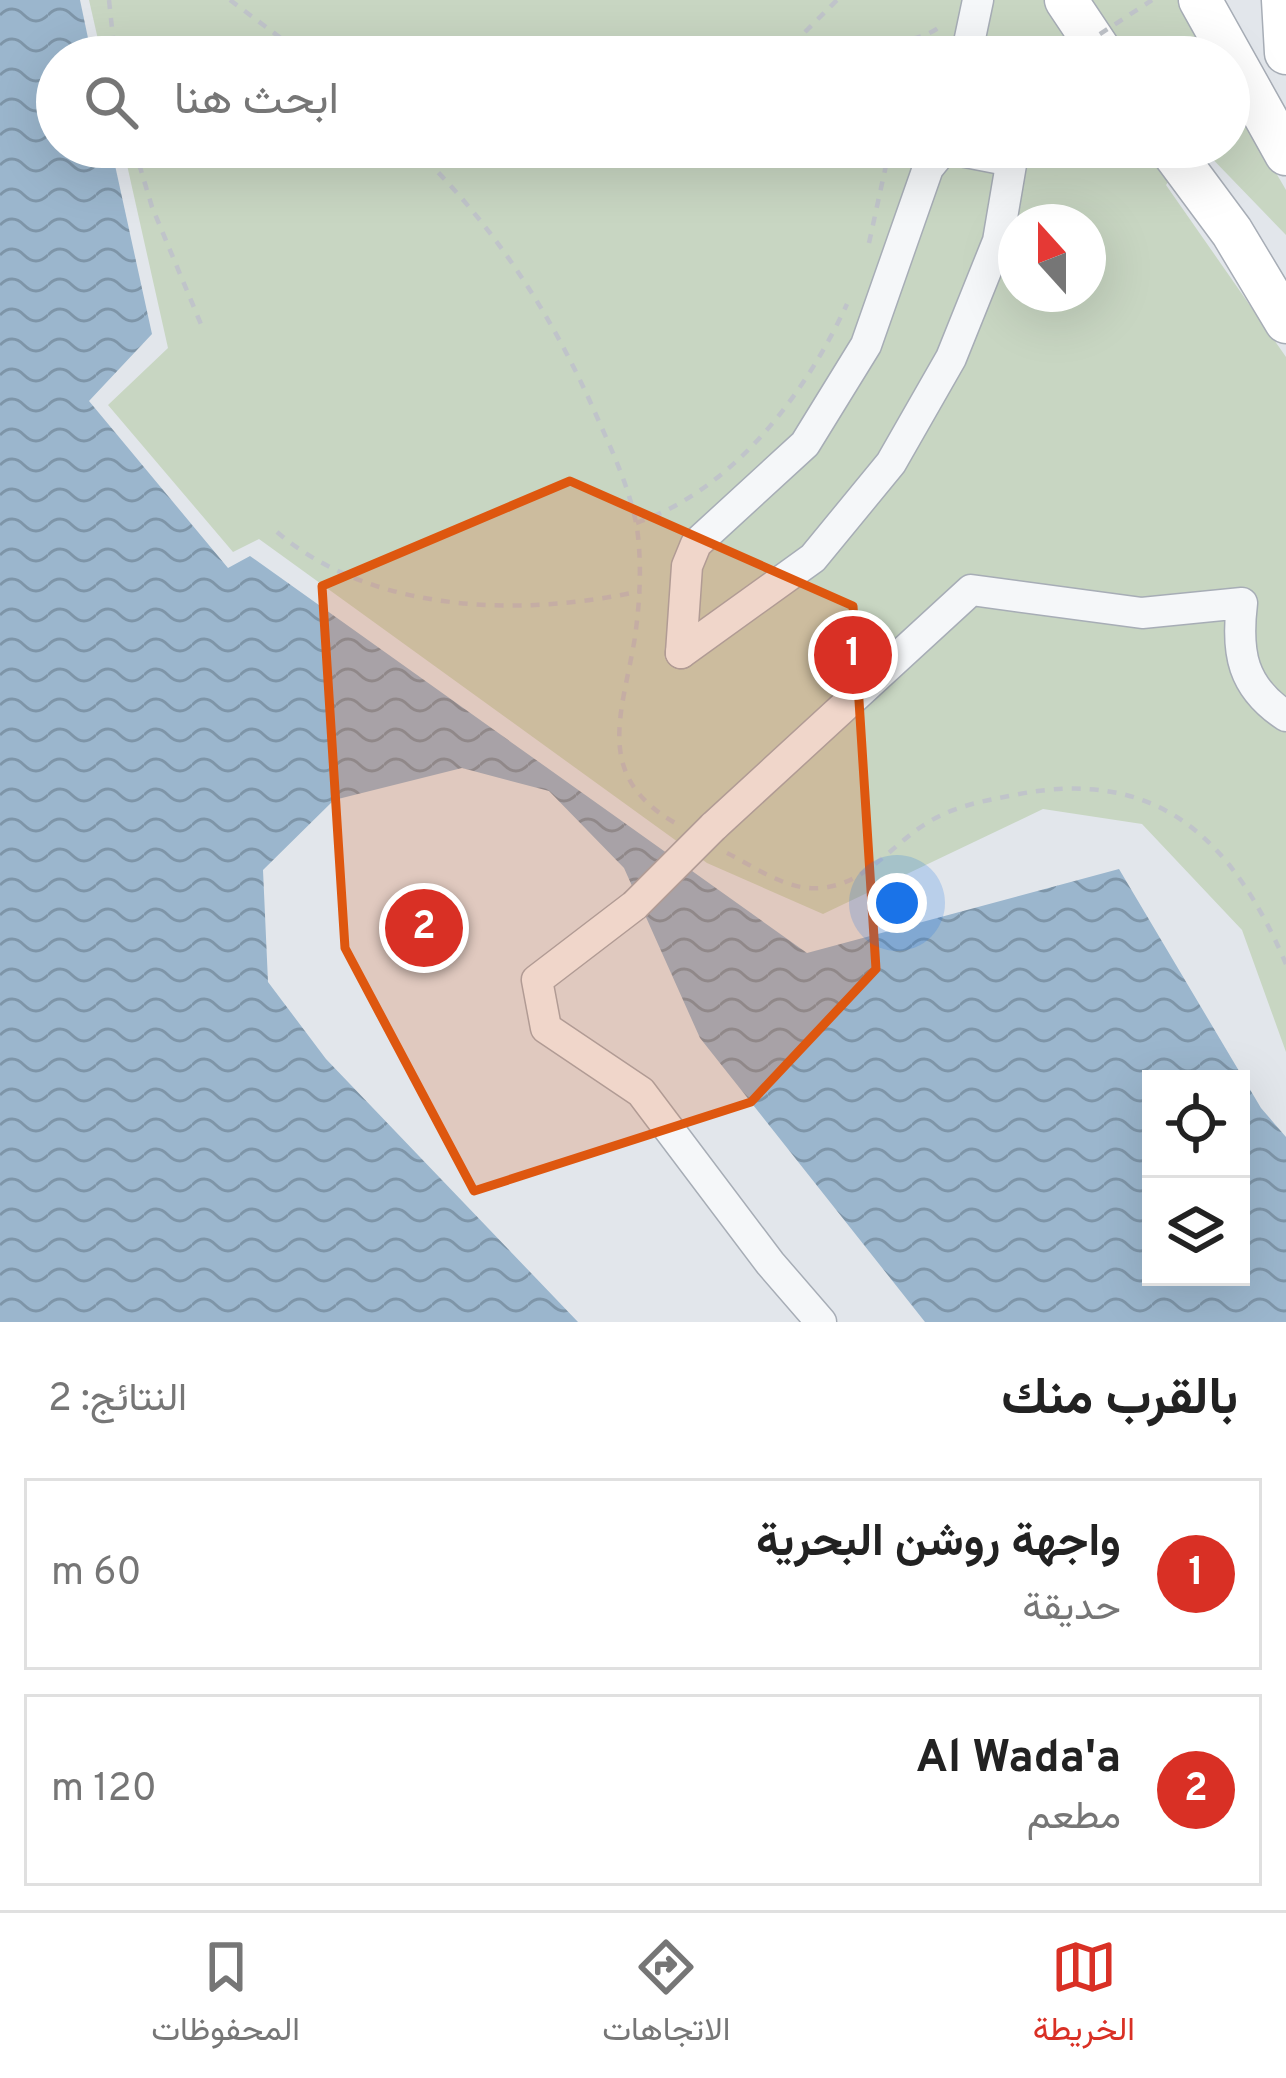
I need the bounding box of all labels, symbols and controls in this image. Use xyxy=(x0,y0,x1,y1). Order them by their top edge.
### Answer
search box xyxy=(36,36,1250,168)
icon: search xyxy=(78,69,144,135)
text: ابحث هنا xyxy=(174,73,339,130)
north arrow xyxy=(998,204,1106,312)
pin: 1 xyxy=(814,610,892,700)
your location xyxy=(867,873,927,933)
pin: 2 xyxy=(385,883,463,973)
map controls xyxy=(1142,1070,1250,1286)
button: locate xyxy=(1142,1070,1250,1178)
button: layers xyxy=(1142,1178,1250,1286)
text: بالقرب منك xyxy=(1001,1368,1238,1433)
text: النتائج: 2 xyxy=(48,1376,187,1425)
text: واجهة روشن البحرية xyxy=(756,1515,1121,1572)
text: 60 m xyxy=(51,1550,142,1599)
text: 1 xyxy=(1188,1550,1204,1599)
text: حديقة xyxy=(1022,1585,1121,1634)
text: Al Wada'a xyxy=(916,1731,1121,1788)
text: 120 m xyxy=(51,1766,157,1815)
text: 2 xyxy=(1184,1766,1208,1815)
text: مطعم xyxy=(1027,1794,1121,1843)
tab: المحفوظات xyxy=(151,1934,300,2058)
tab: الاتجاهات xyxy=(602,1934,730,2058)
tab: الخريطة xyxy=(1033,1934,1135,2058)

